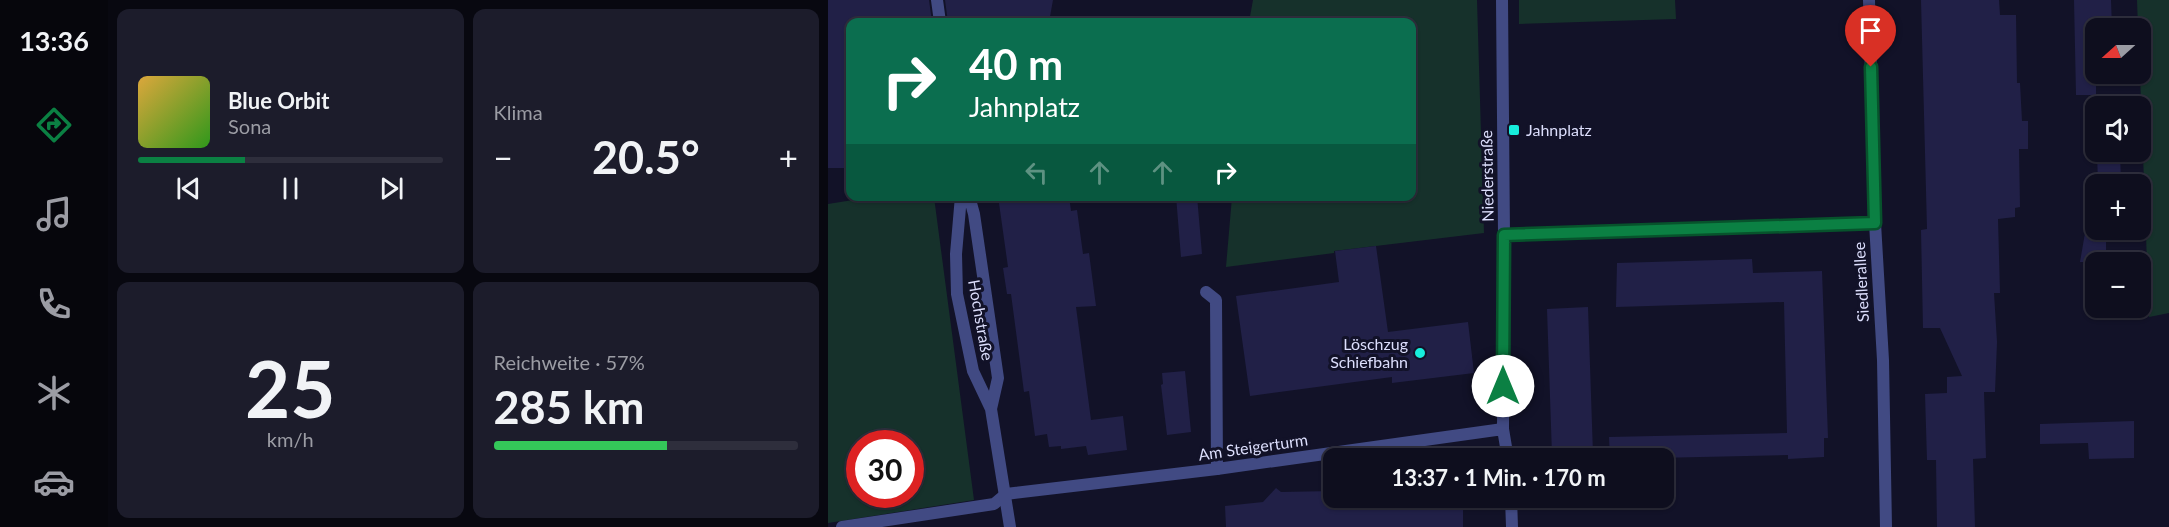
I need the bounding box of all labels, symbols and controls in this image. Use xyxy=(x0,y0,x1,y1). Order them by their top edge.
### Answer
pin xyxy=(1845,5,1896,67)
icon: arrive xyxy=(1854,14,1887,47)
north arrow xyxy=(2085,18,2151,84)
map controls xyxy=(2085,18,2151,318)
text: 13:36 xyxy=(19,24,89,57)
text: 40 m xyxy=(969,39,1063,89)
icon: right xyxy=(870,42,948,120)
text: Blue Orbit xyxy=(228,87,329,114)
text: Jahnplatz xyxy=(969,90,1080,123)
button: sound xyxy=(2085,96,2151,162)
text: Klima xyxy=(494,100,543,124)
icon: directions xyxy=(33,104,75,146)
text: Sona xyxy=(228,114,271,138)
place label: Jahnplatz xyxy=(1526,120,1592,139)
marker: Jahnplatz xyxy=(1507,123,1521,137)
text: 20.5° xyxy=(592,130,700,184)
street label: Niederstraße xyxy=(1476,130,1497,222)
text: − xyxy=(494,137,513,177)
text: + xyxy=(779,137,798,177)
icon: left xyxy=(1020,156,1053,189)
icon: ahead xyxy=(1083,156,1116,189)
icon: ahead xyxy=(1146,156,1179,189)
icon: right xyxy=(1209,156,1242,189)
icon: previous xyxy=(172,172,205,205)
icon: pause xyxy=(274,172,307,205)
icon: next xyxy=(375,172,408,205)
button: + xyxy=(2085,174,2151,240)
icon: music xyxy=(33,193,75,235)
street label: Siedlerallee xyxy=(1849,241,1872,323)
button: − xyxy=(2085,252,2151,318)
street label: Hochstraße xyxy=(965,278,998,362)
icon: phone xyxy=(33,283,75,325)
place label: Löschzug Schiefbahn xyxy=(1330,334,1408,371)
text: 25 xyxy=(245,341,335,435)
marker: Löschzug Schiefbahn xyxy=(1413,346,1427,360)
text: Reichweite · 57% xyxy=(494,350,645,374)
position arrow xyxy=(1471,354,1535,418)
icon: climate xyxy=(33,372,75,414)
text: 285 km xyxy=(494,380,644,434)
text: km/h xyxy=(267,427,314,451)
street label: Am Steigerturm xyxy=(1197,429,1309,464)
speed limit sign: 30 xyxy=(846,430,924,508)
icon: car xyxy=(33,461,75,503)
text: 13:37 · 1 Min. · 170 m xyxy=(1391,464,1606,491)

